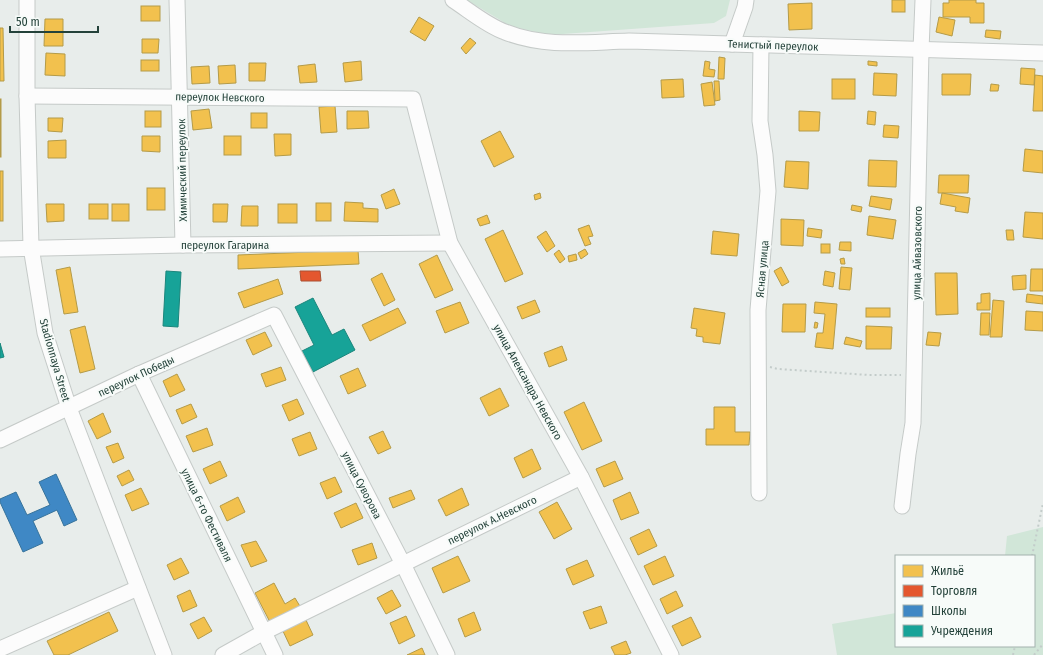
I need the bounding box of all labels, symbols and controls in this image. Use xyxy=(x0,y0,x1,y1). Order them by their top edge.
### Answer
scale bar xyxy=(10,8,98,34)
text: 50 m xyxy=(16,15,40,29)
street label: Тенистый переулок xyxy=(728,37,819,54)
street label: переулок Невского xyxy=(175,90,265,105)
street label: Химический переулок xyxy=(175,118,190,222)
street label: улица Айвазовского xyxy=(910,206,925,300)
street label: переулок Гагарина xyxy=(181,239,269,252)
street label: Ясная улица xyxy=(754,240,771,298)
street label: Stadionnaya Street xyxy=(36,317,73,403)
street label: улица Александра Невского xyxy=(490,322,565,442)
street label: переулок Победы xyxy=(96,353,176,400)
street label: улица Суворова xyxy=(339,449,384,521)
street label: улица 6-го Фестиваля xyxy=(178,466,235,564)
street label: переулок А.Невского xyxy=(446,493,539,548)
legend xyxy=(895,555,1035,647)
text: Жильё xyxy=(931,564,964,578)
text: Торговля xyxy=(931,584,977,598)
text: Школы xyxy=(931,604,967,618)
text: Учреждения xyxy=(930,624,993,638)

